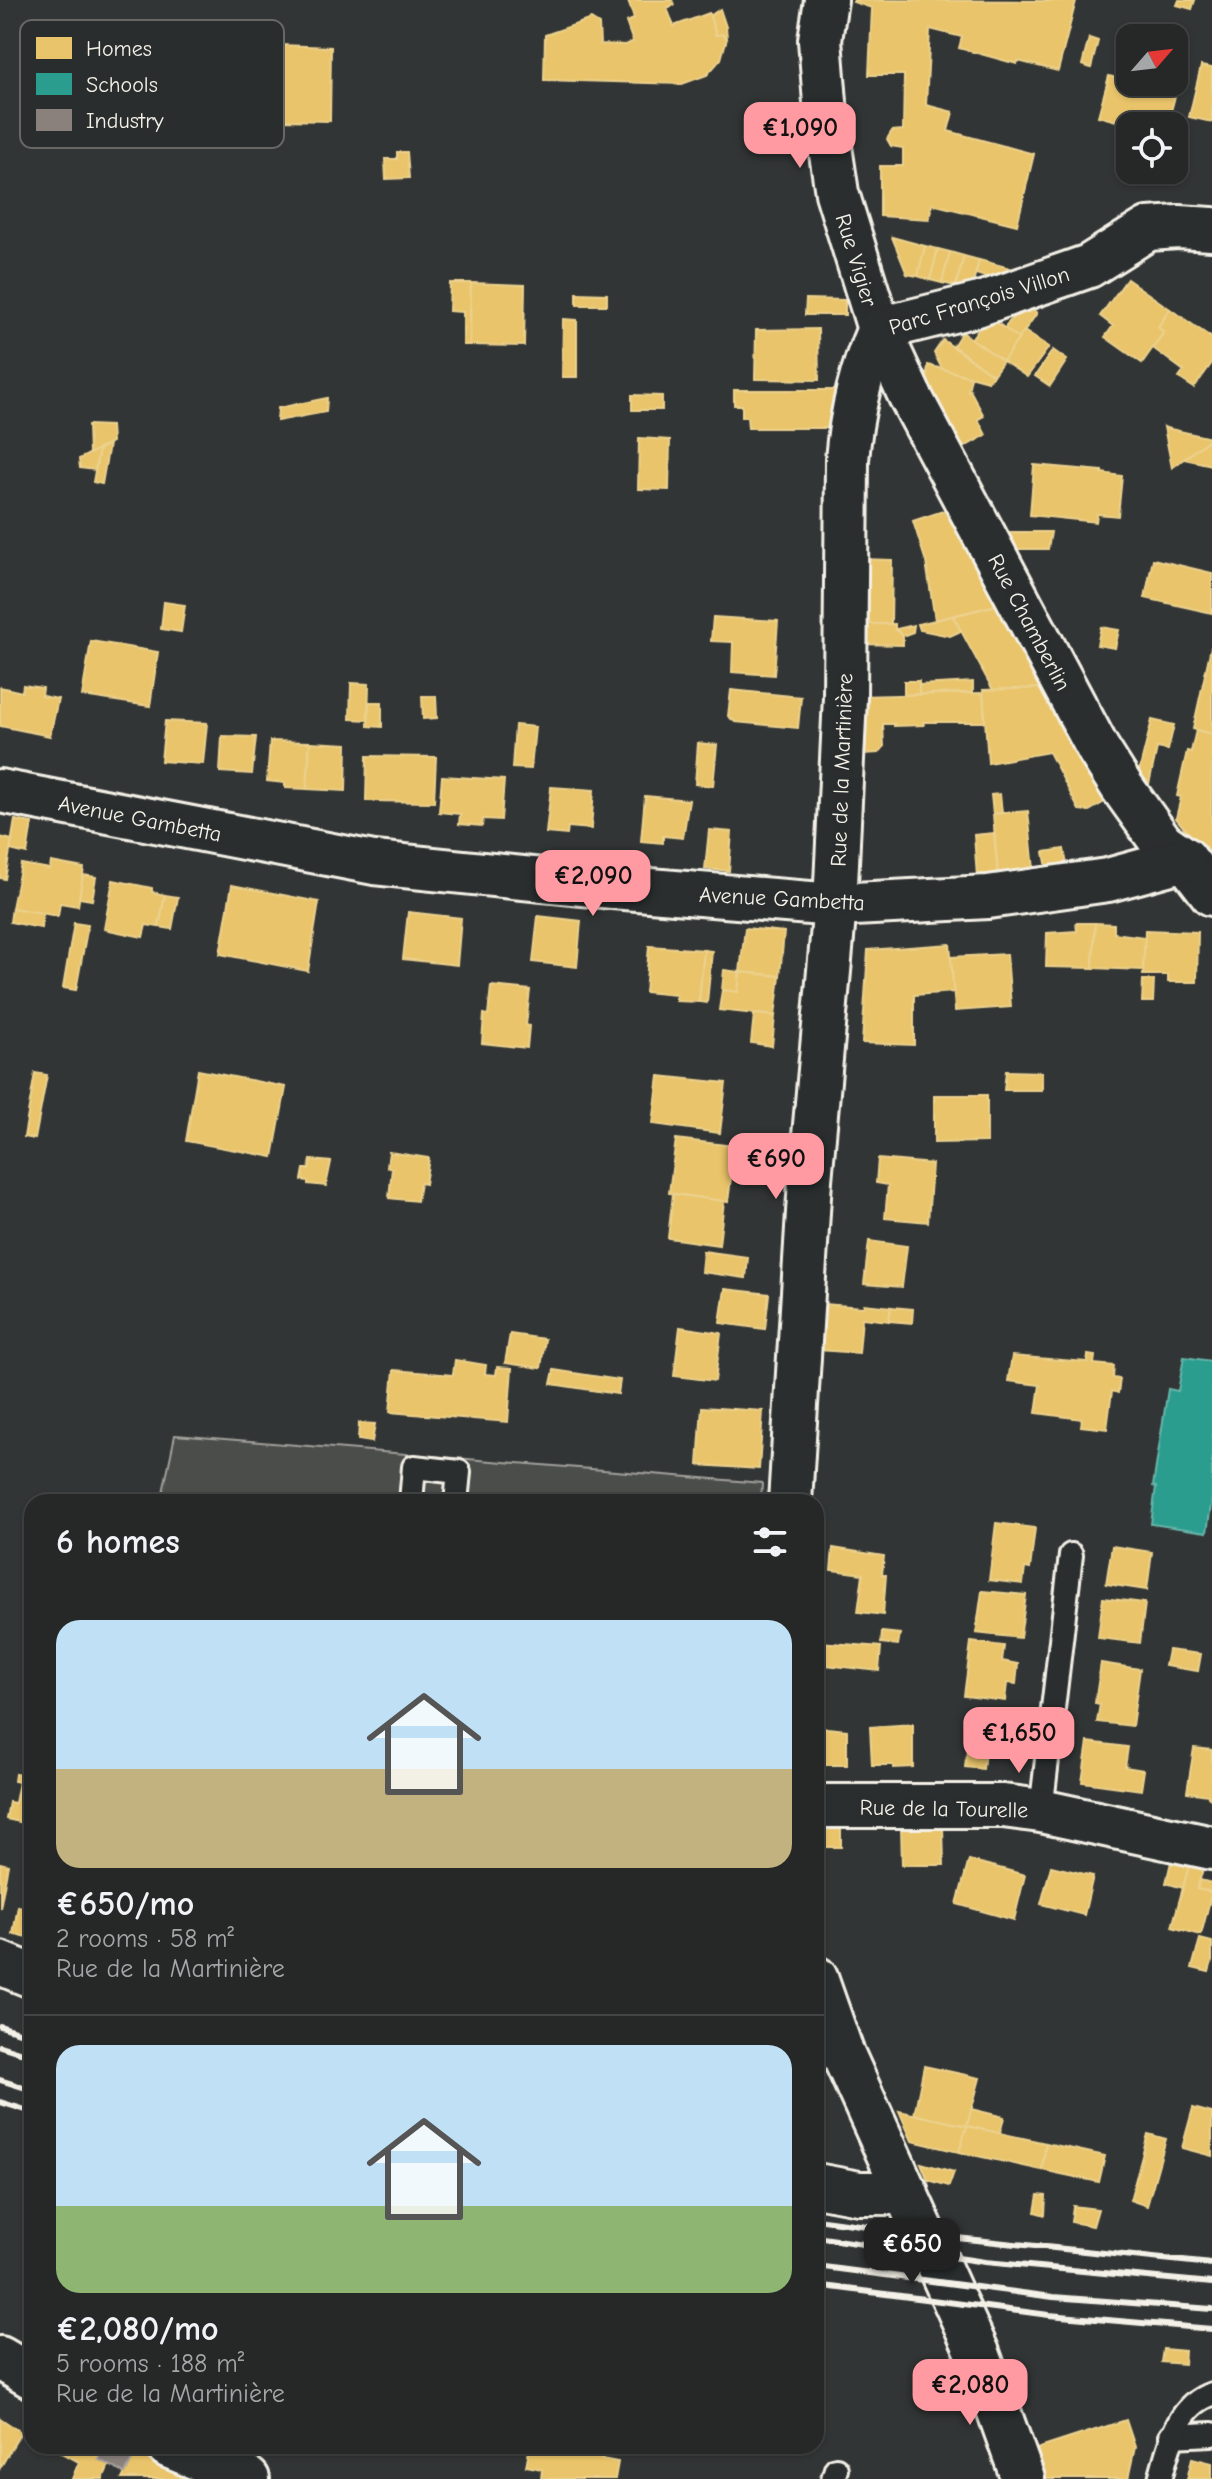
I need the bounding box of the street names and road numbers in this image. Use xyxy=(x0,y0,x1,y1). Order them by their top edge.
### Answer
street label: Rue Vigier xyxy=(830,211,883,310)
street label: Parc François Villon xyxy=(886,261,1073,341)
street label: Rue Chamberlin xyxy=(982,550,1076,695)
street label: Rue de la Martinière xyxy=(826,673,858,867)
street label: Avenue Gambetta xyxy=(56,790,224,848)
street label: Avenue Gambetta xyxy=(699,882,865,916)
street label: Rue de la Tourelle xyxy=(859,1795,1028,1823)

